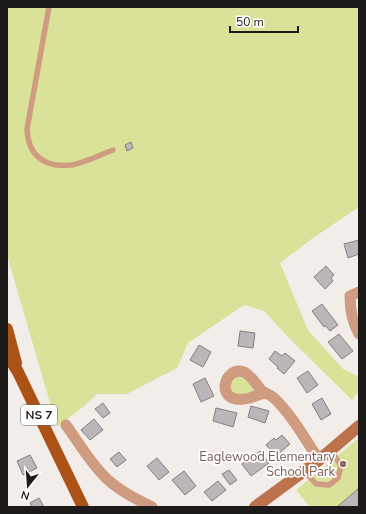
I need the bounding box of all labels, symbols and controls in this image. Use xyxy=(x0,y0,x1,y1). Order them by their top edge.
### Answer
scale bar xyxy=(230,8,298,34)
text: 50 m xyxy=(236,14,264,30)
road number: NS 7 xyxy=(21,405,57,425)
place label: Eaglewood Elementary School Park xyxy=(199,448,335,481)
marker: Eaglewood Elementary School Park xyxy=(338,459,348,469)
north arrow xyxy=(8,466,48,506)
text: N xyxy=(19,487,31,503)

